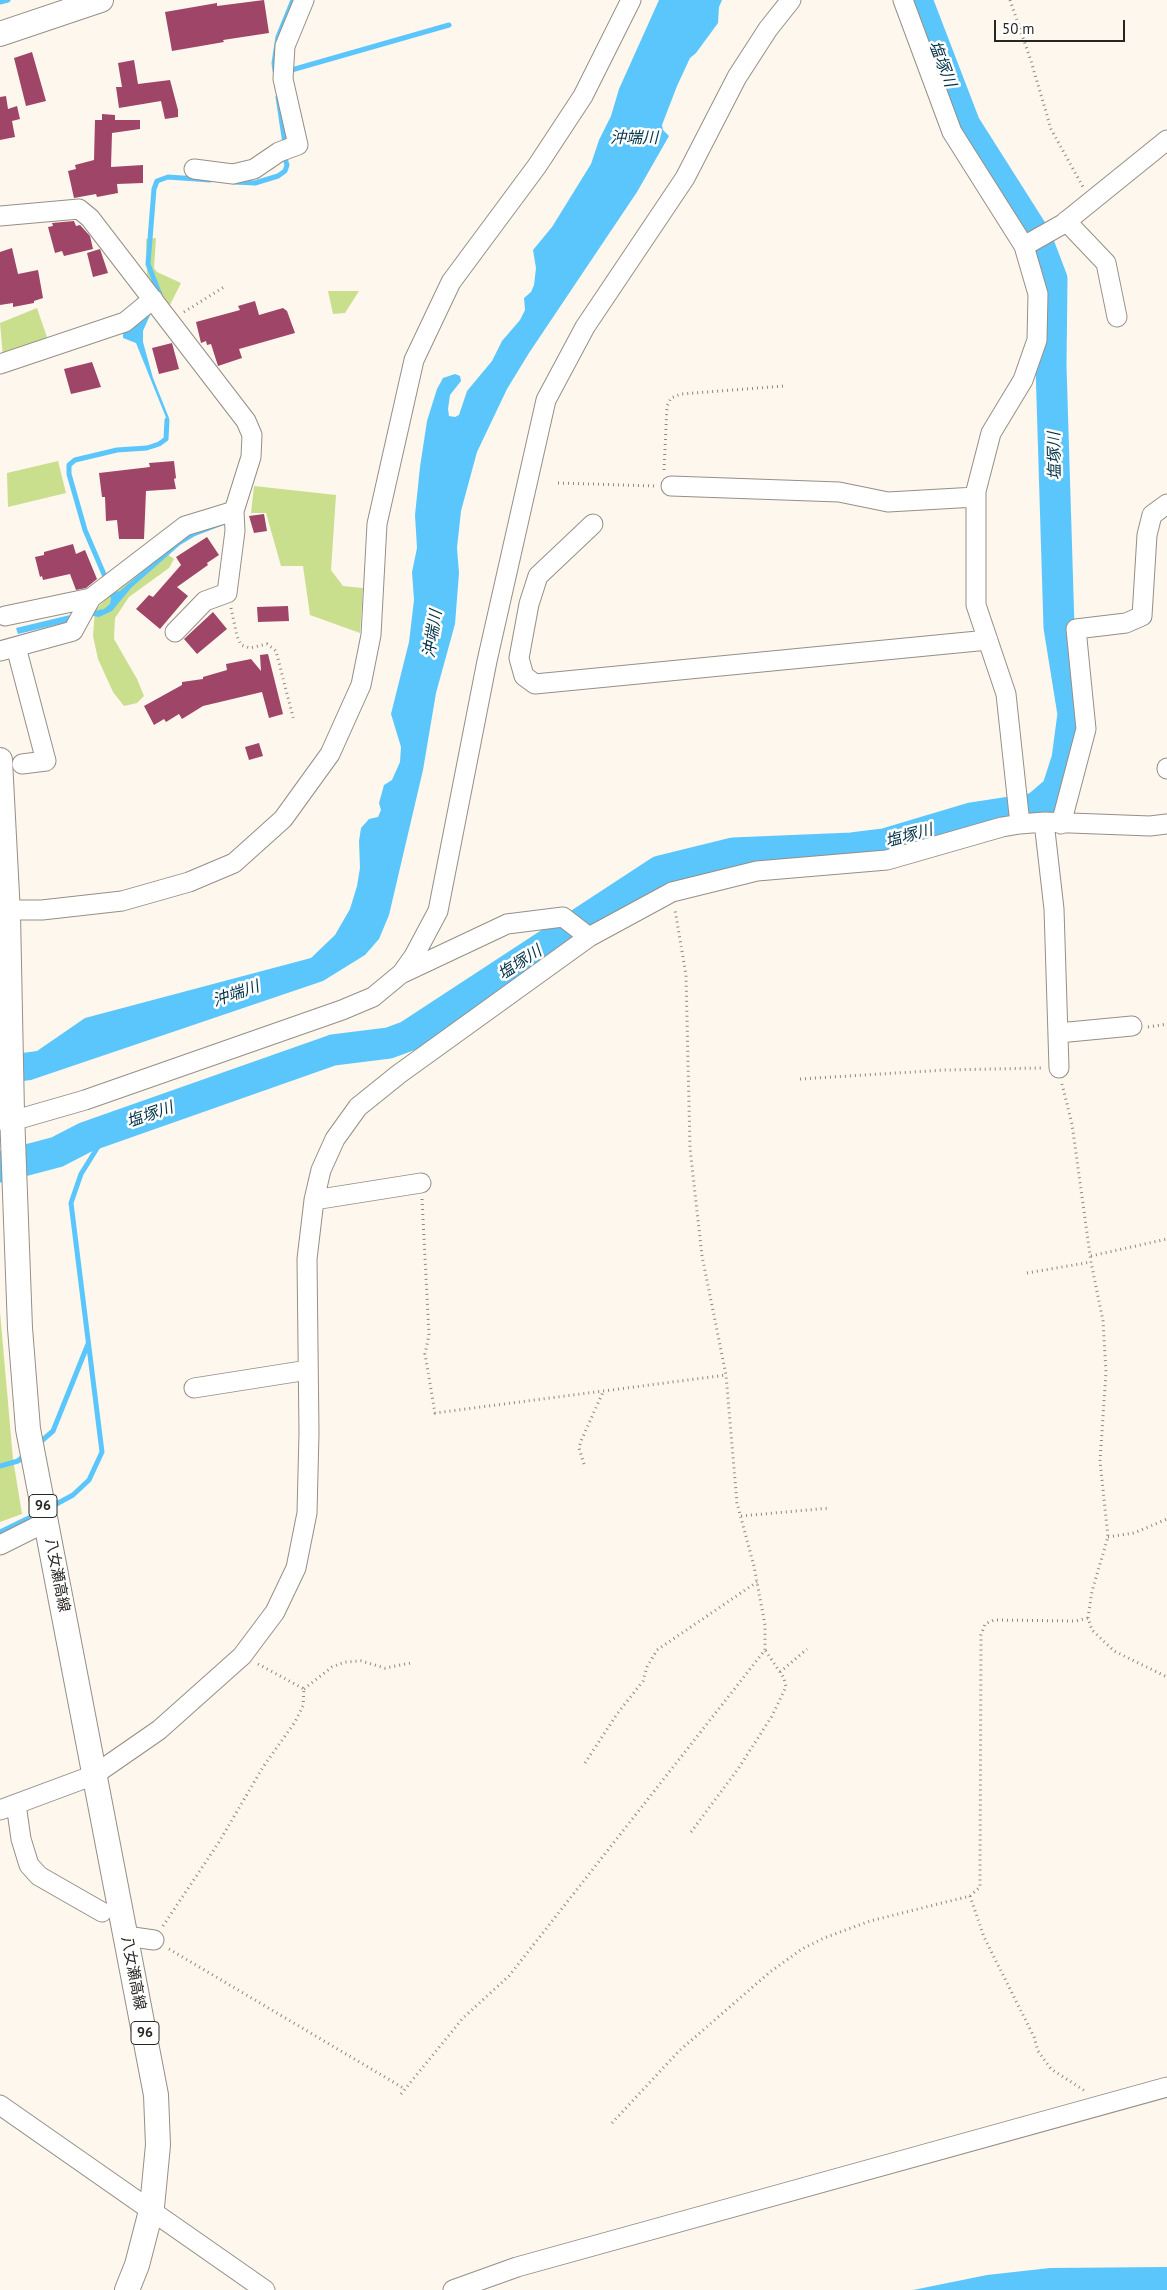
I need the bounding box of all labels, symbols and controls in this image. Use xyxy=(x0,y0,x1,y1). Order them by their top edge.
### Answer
scale bar xyxy=(997,10,1128,42)
text: 50 m xyxy=(1002,19,1035,38)
water label: 塩塚川 xyxy=(924,38,960,90)
water label: 沖端川 xyxy=(610,128,658,148)
water label: 塩塚川 xyxy=(1045,432,1065,480)
water label: 沖端川 xyxy=(420,609,446,659)
water label: 塩塚川 xyxy=(883,821,935,851)
water label: 塩塚川 xyxy=(495,942,545,984)
water label: 沖端川 xyxy=(210,977,262,1011)
water label: 塩塚川 xyxy=(124,1098,176,1132)
road number: 96 xyxy=(29,1494,57,1518)
street label: 八女瀬高線 xyxy=(41,1536,73,1614)
street label: 八女瀬高線 xyxy=(117,1934,149,2012)
road number: 96 xyxy=(131,2022,159,2045)

